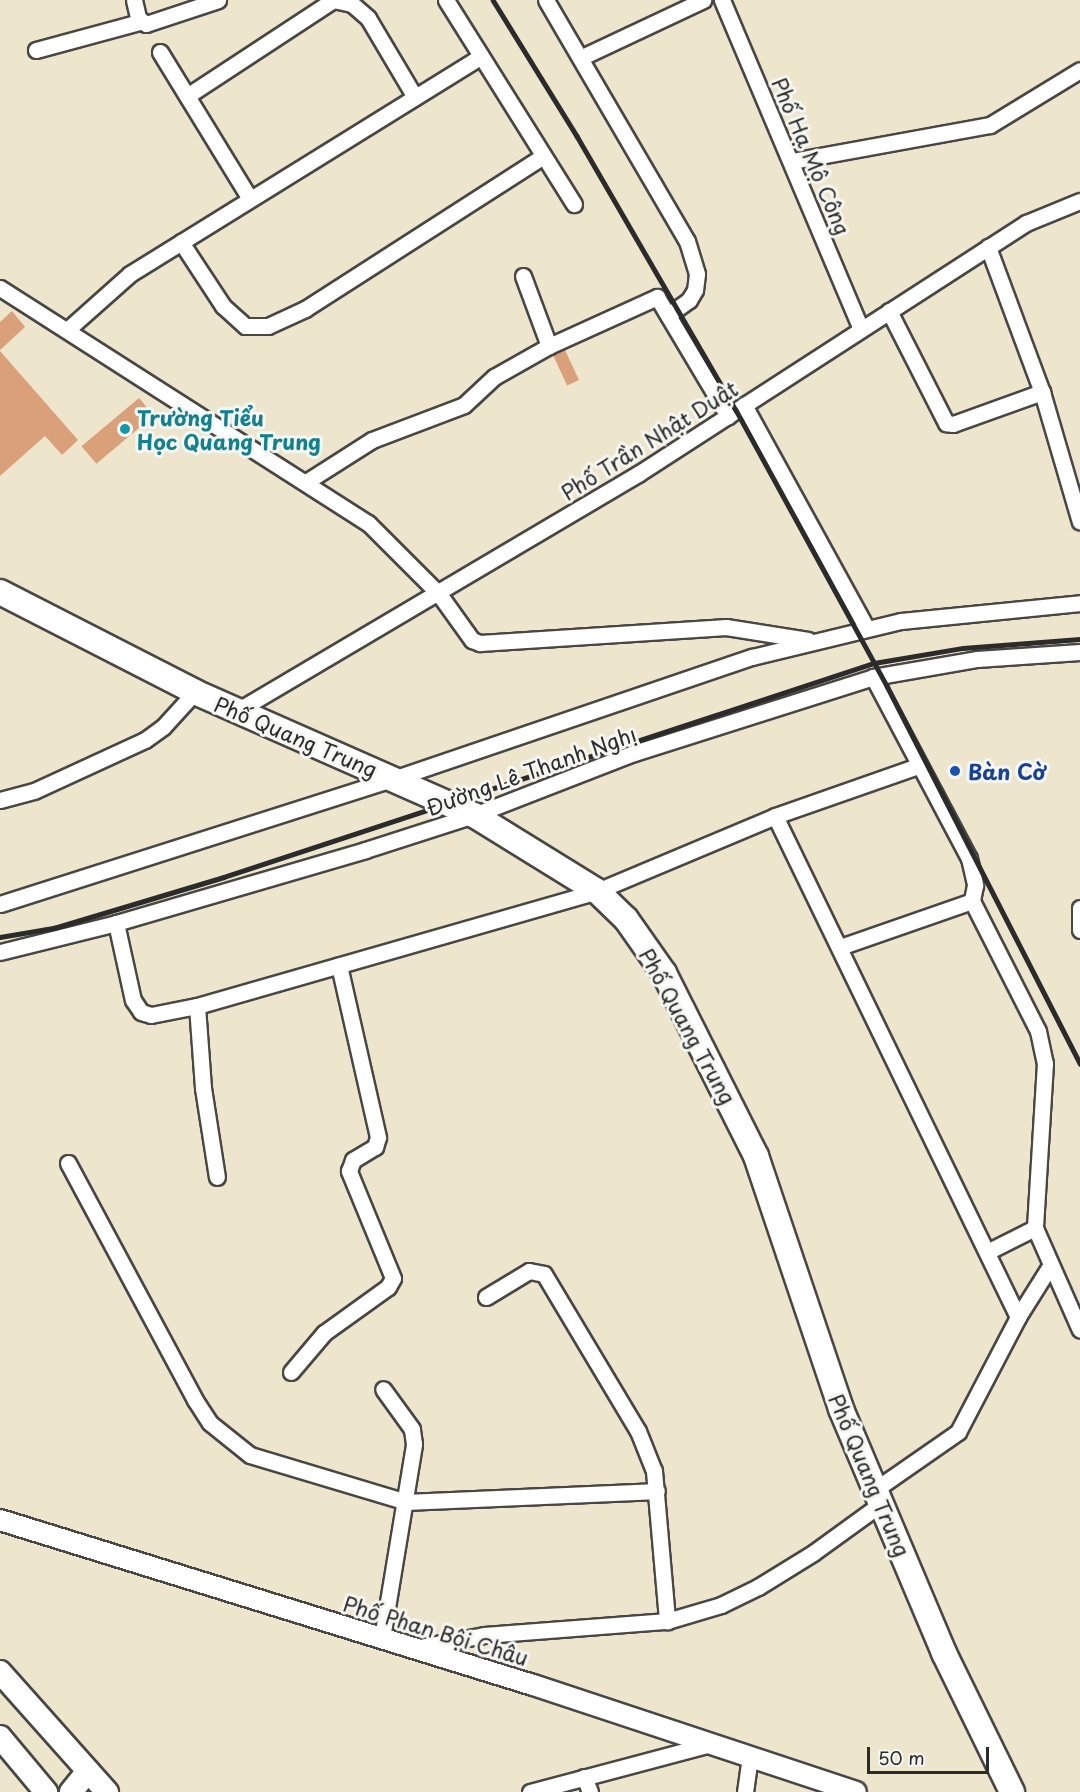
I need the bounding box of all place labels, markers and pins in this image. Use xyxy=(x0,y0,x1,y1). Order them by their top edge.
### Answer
place label: Trường Tiểu Học Quang Trung xyxy=(137,404,322,454)
marker: Trường Tiểu Học Quang Trung xyxy=(118,422,132,436)
place label: Bàn Cờ xyxy=(968,758,1045,784)
marker: Bàn Cờ xyxy=(946,762,964,780)

